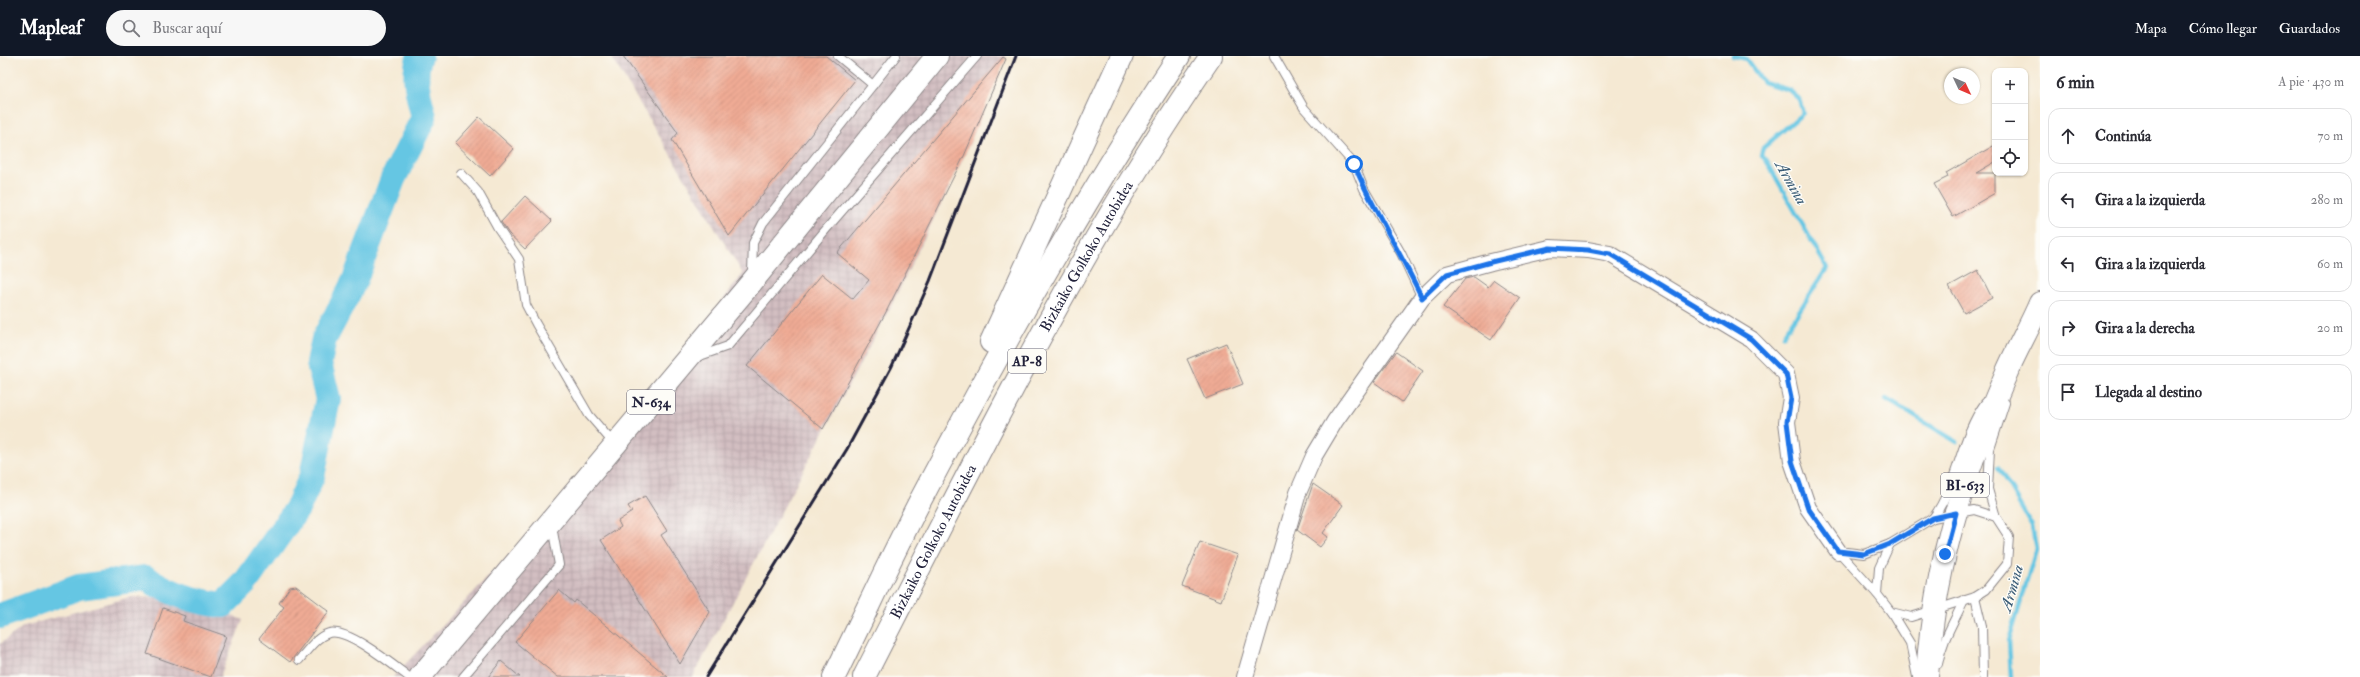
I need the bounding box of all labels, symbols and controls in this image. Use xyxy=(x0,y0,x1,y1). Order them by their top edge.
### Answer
search box xyxy=(106,10,386,46)
text: Mapleaf xyxy=(20,16,82,40)
icon: search xyxy=(120,17,142,39)
text: Buscar aquí xyxy=(152,19,222,38)
text: Mapa xyxy=(2135,20,2167,37)
text: Cómo llegar xyxy=(2189,20,2257,37)
text: Guardados xyxy=(2279,20,2340,37)
north arrow xyxy=(1944,68,1980,104)
map controls xyxy=(1992,68,2028,176)
button: + xyxy=(1992,68,2028,104)
text: 6 min xyxy=(2056,72,2095,93)
text: A pie · 430 m xyxy=(2278,74,2344,90)
button: − xyxy=(1992,104,2028,140)
icon: ahead xyxy=(2057,125,2079,147)
text: Continúa xyxy=(2095,127,2151,146)
text: 70 m xyxy=(2318,128,2343,144)
button: locate xyxy=(1992,140,2028,176)
route start xyxy=(1345,155,1363,173)
water label: Armina xyxy=(1769,155,1812,208)
street label: Bizkaiko Golkoko Autobidea xyxy=(1036,177,1138,335)
icon: left xyxy=(2057,189,2079,211)
text: Gira a la izquierda xyxy=(2095,191,2205,210)
text: 280 m xyxy=(2311,192,2343,208)
icon: left xyxy=(2057,253,2079,275)
text: Gira a la izquierda xyxy=(2095,255,2205,274)
text: 60 m xyxy=(2317,256,2343,272)
icon: right xyxy=(2057,317,2079,339)
text: Gira a la derecha xyxy=(2095,319,2195,338)
text: 20 m xyxy=(2317,320,2343,336)
road number: AP-8 xyxy=(1008,349,1046,373)
icon: arrive xyxy=(2057,381,2079,403)
text: Llegada al destino xyxy=(2095,383,2202,402)
road number: N-634 xyxy=(627,390,675,414)
street label: Bizkaiko Golkoko Autobidea xyxy=(886,461,981,622)
road number: BI-633 xyxy=(1941,473,1989,497)
route end xyxy=(1936,545,1954,563)
water label: Armina xyxy=(1995,562,2028,616)

